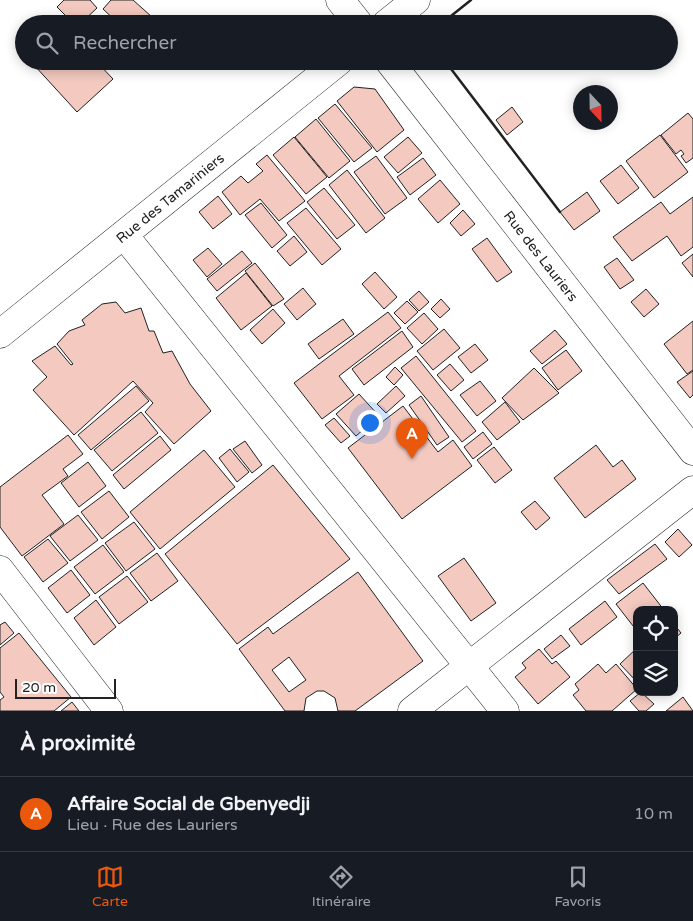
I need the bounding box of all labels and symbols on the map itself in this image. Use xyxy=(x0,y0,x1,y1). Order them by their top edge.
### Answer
north arrow xyxy=(573,85,618,130)
street label: Rue des Tamariniers xyxy=(113,149,228,247)
street label: Rue des Lauriers xyxy=(500,208,581,305)
your location xyxy=(357,410,383,436)
pin: A xyxy=(396,418,428,459)
scale bar xyxy=(15,676,116,699)

